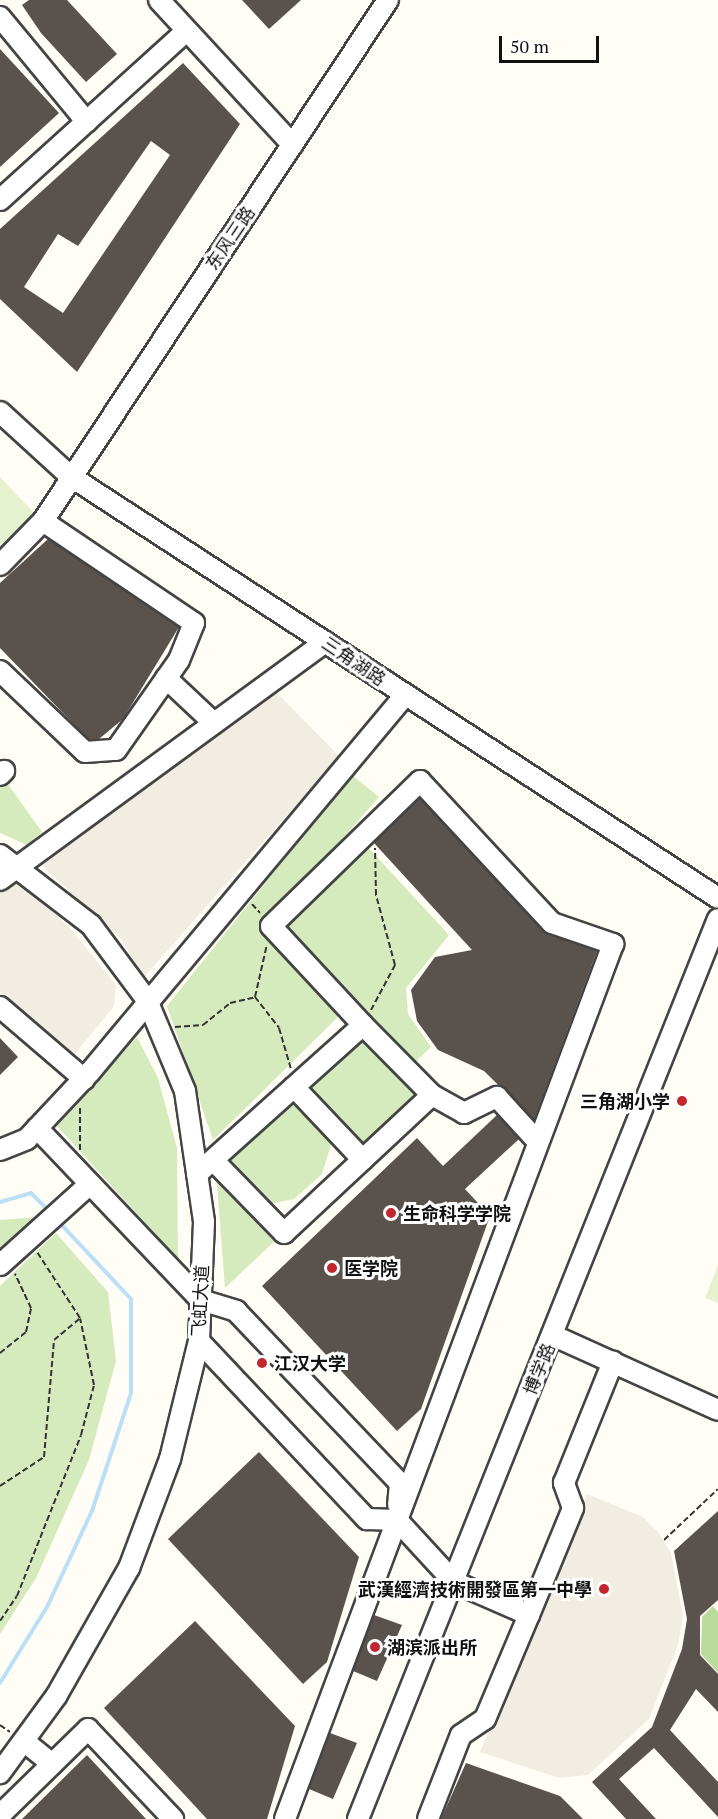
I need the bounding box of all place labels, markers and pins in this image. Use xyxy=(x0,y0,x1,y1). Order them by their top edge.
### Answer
place label: 三角湖小学 xyxy=(580,1090,670,1112)
marker: 三角湖小学 xyxy=(675,1094,689,1108)
place label: 生命科学学院 xyxy=(403,1202,511,1224)
marker: 生命科学学院 xyxy=(384,1206,398,1220)
place label: 医学院 xyxy=(344,1257,398,1279)
marker: 医学院 xyxy=(325,1261,339,1275)
place label: 江汉大学 xyxy=(274,1352,346,1374)
marker: 江汉大学 xyxy=(255,1356,269,1370)
place label: 武漢經濟技術開發區第一中學 xyxy=(358,1578,592,1600)
marker: 武漢經濟技術開發區第一中學 xyxy=(597,1582,611,1596)
place label: 湖滨派出所 xyxy=(387,1636,477,1658)
marker: 湖滨派出所 xyxy=(368,1640,382,1654)

